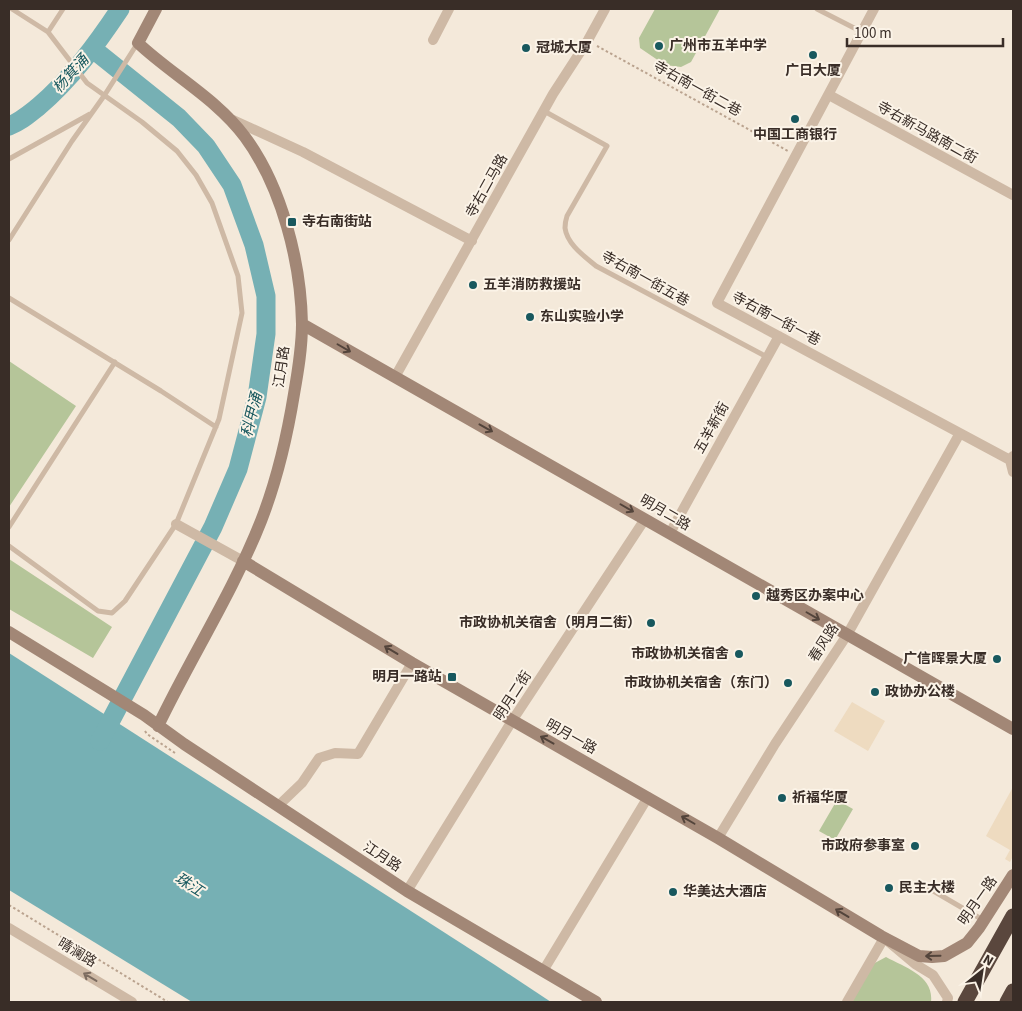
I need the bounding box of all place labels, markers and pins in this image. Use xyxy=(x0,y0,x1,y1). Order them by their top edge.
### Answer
place label: 广州市五羊中学 xyxy=(669,36,767,56)
place label: 冠城大厦 xyxy=(536,38,592,58)
marker: 广州市五羊中学 xyxy=(653,40,665,52)
marker: 冠城大厦 xyxy=(520,42,532,54)
marker: 广日大厦 xyxy=(807,49,819,61)
place label: 广日大厦 xyxy=(785,61,841,81)
marker: 中国工商银行 xyxy=(789,113,801,125)
place label: 中国工商银行 xyxy=(753,125,837,145)
place label: 寺右南街站 xyxy=(302,212,372,232)
marker: 寺右南街站 xyxy=(286,216,298,228)
place label: 五羊消防救援站 xyxy=(483,275,581,295)
marker: 五羊消防救援站 xyxy=(467,279,479,291)
place label: 东山实验小学 xyxy=(540,307,624,327)
marker: 东山实验小学 xyxy=(524,311,536,323)
place label: 越秀区办案中心 xyxy=(766,586,864,606)
marker: 越秀区办案中心 xyxy=(750,590,762,602)
place label: 市政协机关宿舍（明月二街） xyxy=(459,613,641,633)
marker: 市政协机关宿舍（明月二街） xyxy=(645,617,657,629)
place label: 市政协机关宿舍 xyxy=(631,644,729,664)
marker: 市政协机关宿舍 xyxy=(733,648,745,660)
place label: 广信晖景大厦 xyxy=(903,649,987,669)
marker: 广信晖景大厦 xyxy=(991,653,1003,665)
place label: 明月一路站 xyxy=(372,667,442,687)
marker: 明月一路站 xyxy=(446,671,458,683)
place label: 市政协机关宿舍（东门） xyxy=(624,673,778,693)
marker: 市政协机关宿舍（东门） xyxy=(782,677,794,689)
place label: 政协办公楼 xyxy=(885,682,955,702)
marker: 政协办公楼 xyxy=(869,686,881,698)
place label: 祈福华厦 xyxy=(792,788,848,808)
marker: 祈福华厦 xyxy=(776,792,788,804)
place label: 市政府参事室 xyxy=(821,836,905,856)
marker: 市政府参事室 xyxy=(909,840,921,852)
place label: 民主大楼 xyxy=(899,878,955,898)
place label: 华美达大酒店 xyxy=(683,882,767,902)
marker: 民主大楼 xyxy=(883,882,895,894)
marker: 华美达大酒店 xyxy=(667,886,679,898)

